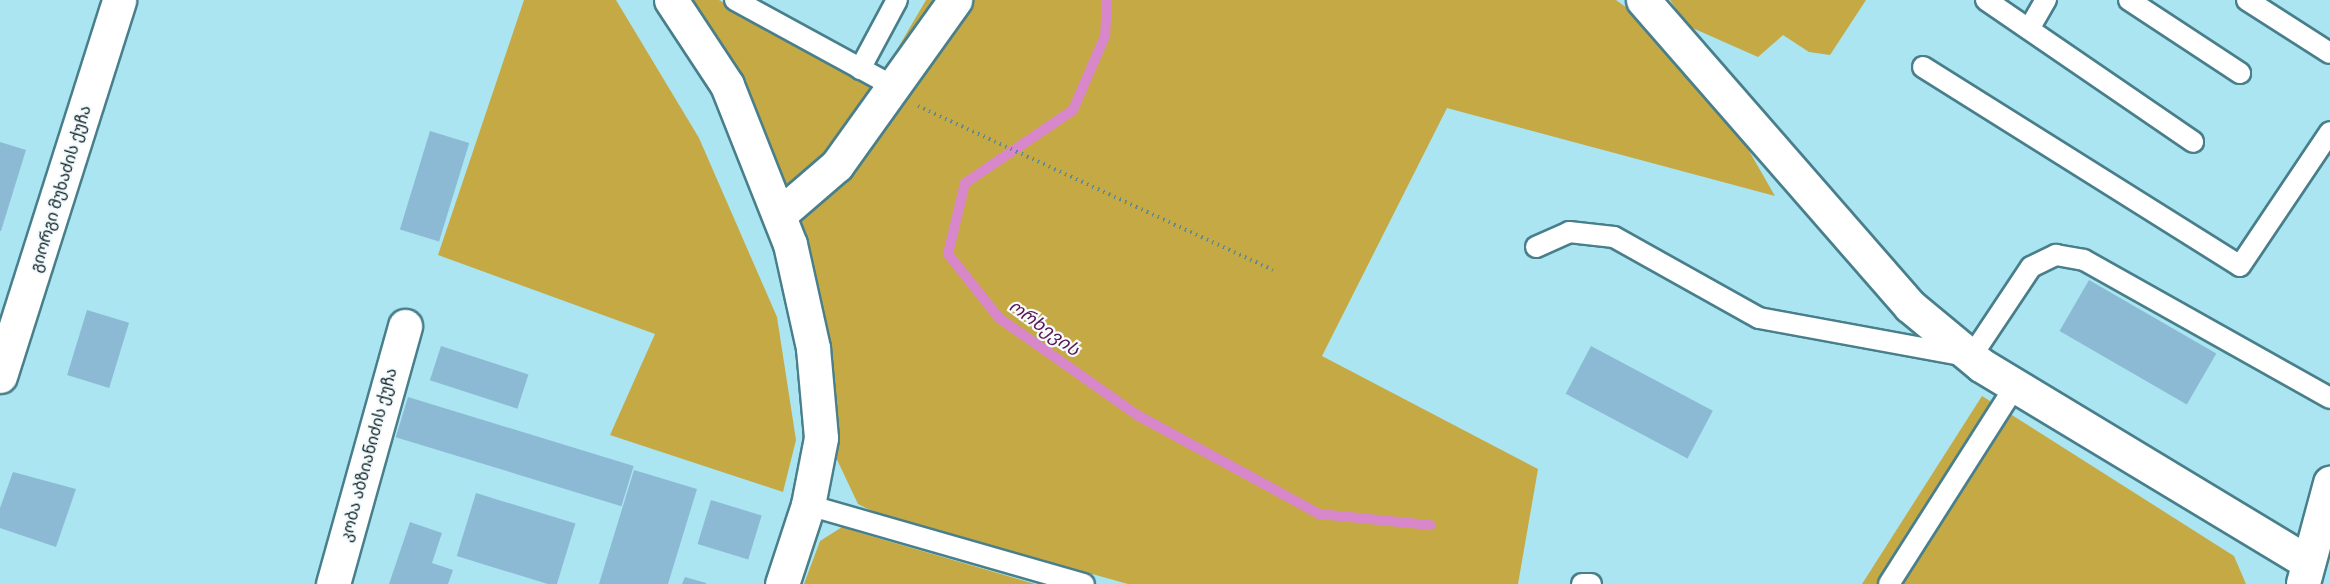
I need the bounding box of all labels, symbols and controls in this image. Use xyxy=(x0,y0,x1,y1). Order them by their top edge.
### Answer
street label: გიორგი მუხაძის ქუჩა xyxy=(26,103,96,275)
water label: ორხევის xyxy=(1005,295,1083,361)
street label: კობა აბზიანიძის ქუჩა xyxy=(337,366,401,544)

